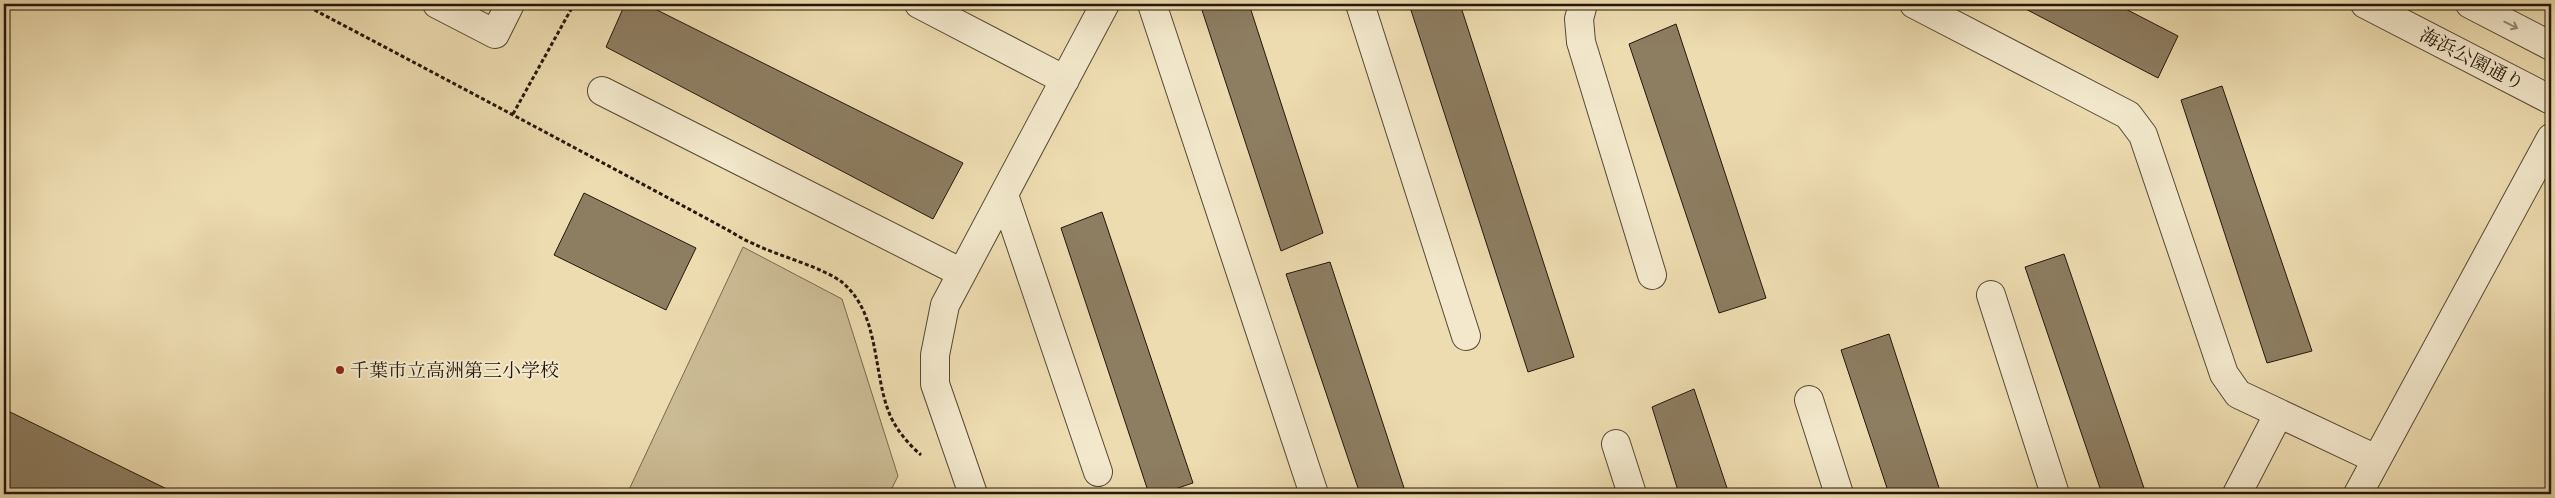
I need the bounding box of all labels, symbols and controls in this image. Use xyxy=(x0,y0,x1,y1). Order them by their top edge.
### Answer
one-way arrow xyxy=(2503,20,2518,30)
street label: 海浜公園通り xyxy=(2416,23,2528,95)
place label: 千葉市立高洲第三小学校 xyxy=(350,359,559,382)
marker: 千葉市立高洲第三小学校 xyxy=(334,364,346,376)

